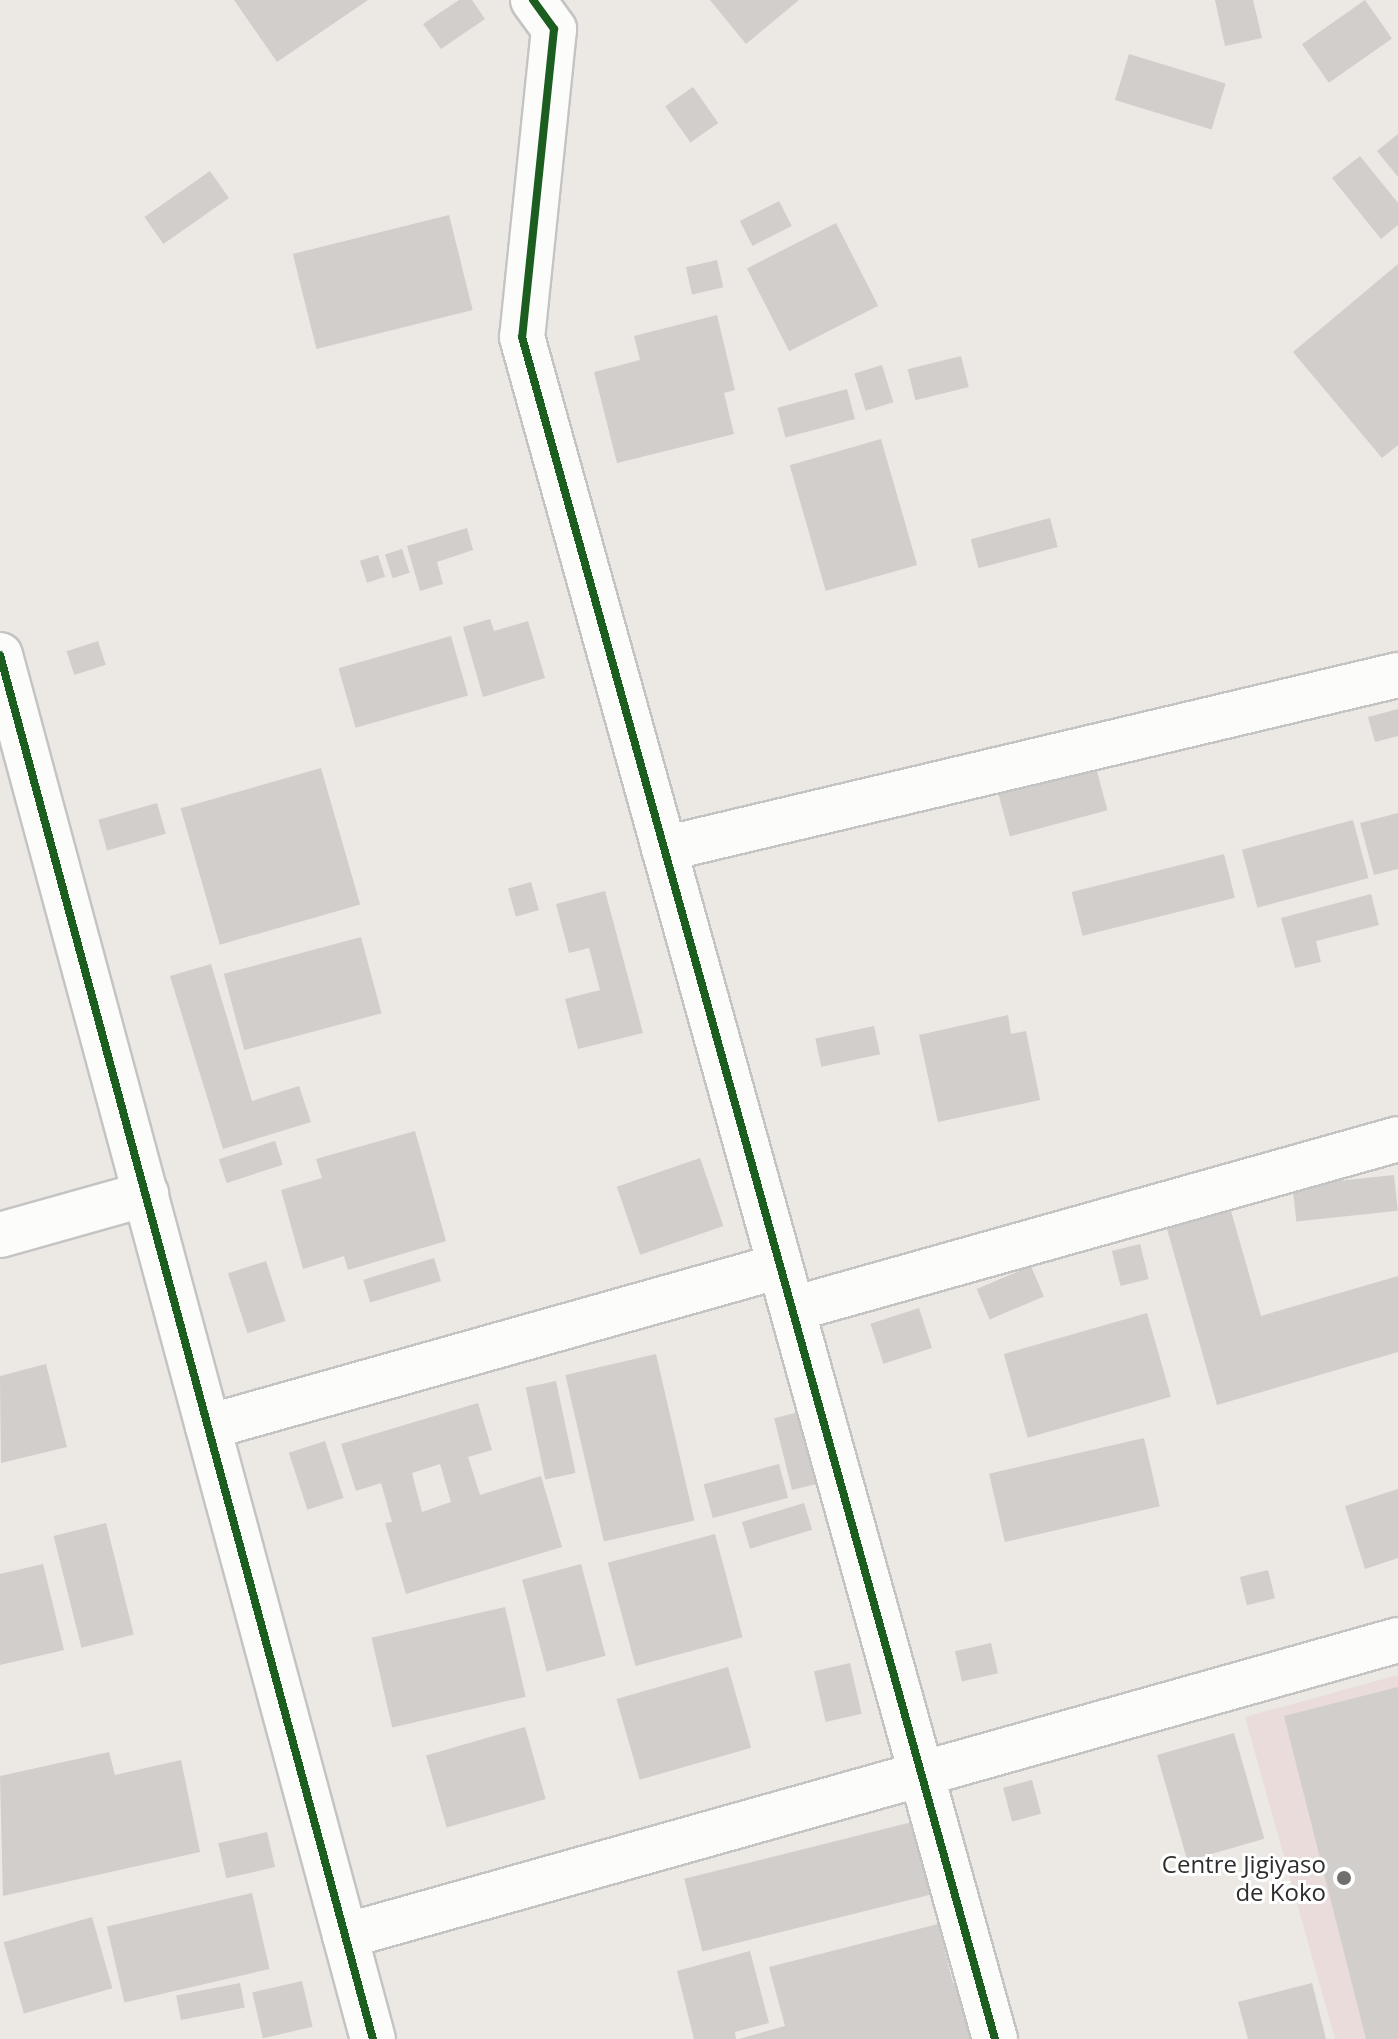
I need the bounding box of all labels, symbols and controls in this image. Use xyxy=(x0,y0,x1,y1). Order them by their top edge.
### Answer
place label: Centre Jigiyaso de Koko xyxy=(1162,1850,1326,1906)
marker: Centre Jigiyaso de Koko xyxy=(1333,1867,1355,1889)

